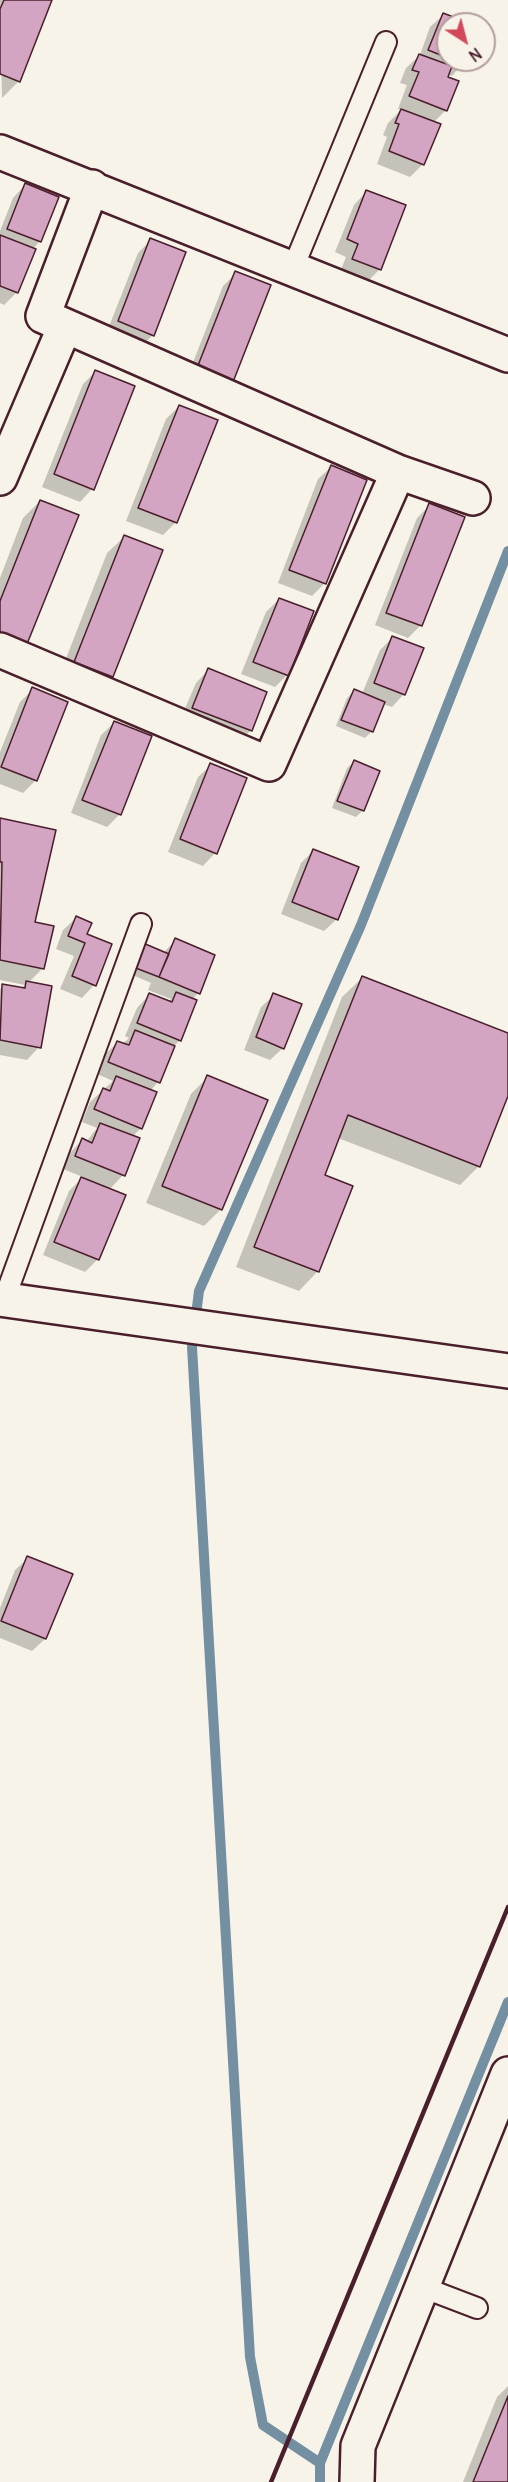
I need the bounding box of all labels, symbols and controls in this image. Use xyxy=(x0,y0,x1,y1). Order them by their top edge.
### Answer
north arrow xyxy=(436,12,496,72)
text: N xyxy=(465,44,486,66)

